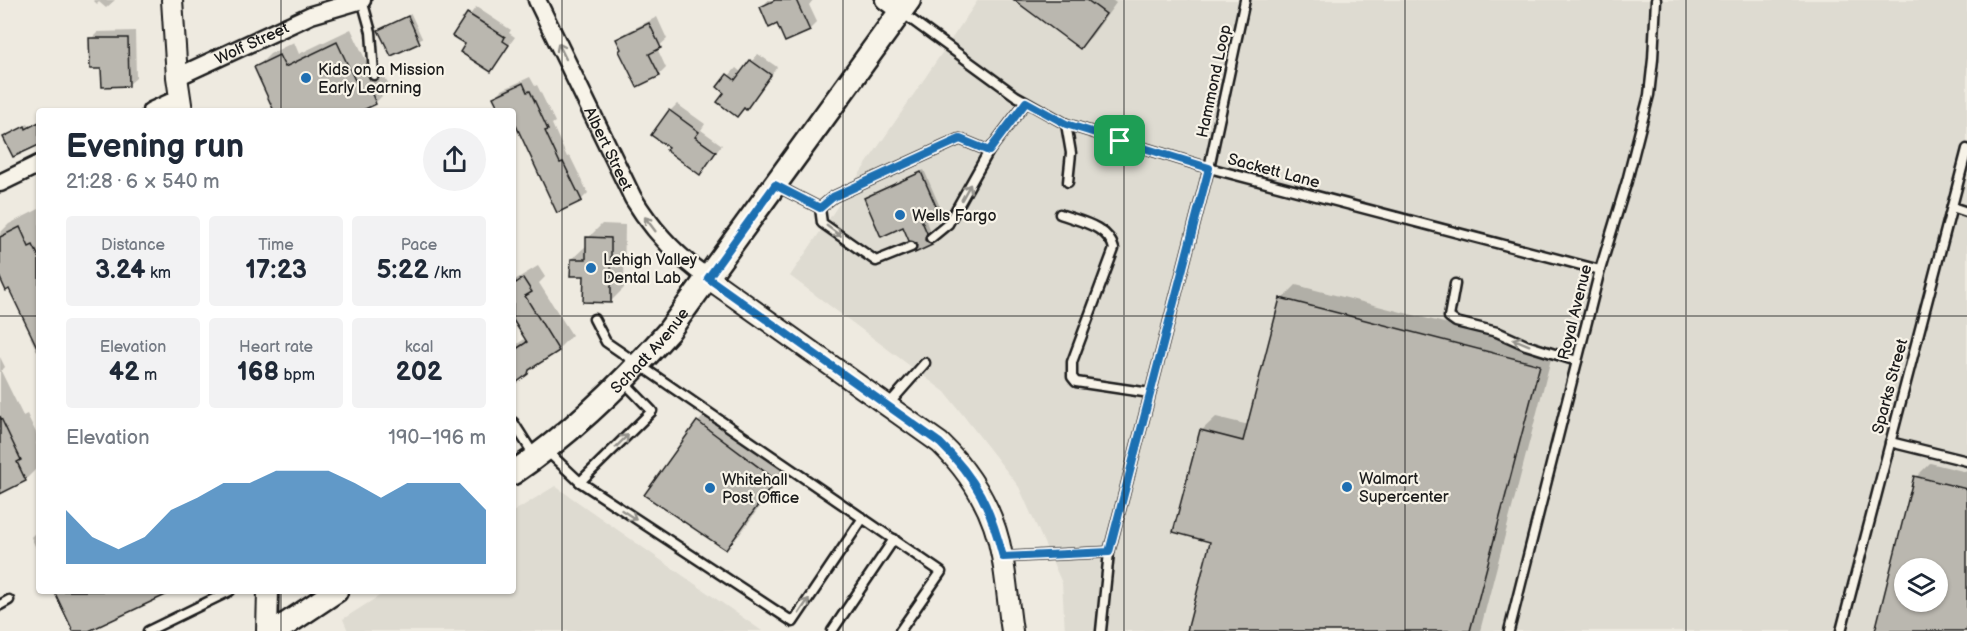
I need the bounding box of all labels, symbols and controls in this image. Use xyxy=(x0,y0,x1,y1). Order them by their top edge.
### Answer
street label: Wolf Street xyxy=(212,19,292,69)
street label: Hammond Loop xyxy=(1193,23,1236,140)
one-way arrow xyxy=(555,42,567,60)
place label: Kids on a Mission Early Learning xyxy=(318,61,445,98)
marker: Kids on a Mission Early Learning xyxy=(299,71,313,85)
street label: Albert Street xyxy=(579,104,636,194)
pin xyxy=(1094,115,1145,166)
icon: arrive xyxy=(1103,124,1136,157)
text: Evening run xyxy=(66,127,244,167)
button: share xyxy=(423,128,486,191)
street label: Sackett Lane xyxy=(1225,150,1322,193)
text: 21:28 · 6 × 540 m xyxy=(66,170,219,194)
one-way arrow xyxy=(960,184,972,201)
place label: Wells Fargo xyxy=(912,207,996,226)
marker: Wells Fargo xyxy=(893,208,907,222)
one-way arrow xyxy=(644,216,657,232)
one-way arrow xyxy=(826,225,842,237)
text: Distance xyxy=(101,236,165,255)
text: Time xyxy=(258,236,294,255)
text: Pace xyxy=(401,236,437,255)
place label: Lehigh Valley Dental Lab xyxy=(603,251,698,288)
text: 3.24 xyxy=(95,255,146,286)
text: 17:23 xyxy=(245,255,307,286)
text: 5:22 xyxy=(376,255,429,286)
marker: Lehigh Valley Dental Lab xyxy=(584,261,598,275)
street label: Royal Avenue xyxy=(1554,262,1597,362)
text: km xyxy=(146,264,171,283)
text: /km xyxy=(429,264,462,283)
street label: Schadt Avenue xyxy=(607,304,694,398)
one-way arrow xyxy=(1512,336,1531,347)
street label: Sparks Street xyxy=(1869,337,1912,436)
text: Elevation xyxy=(100,338,166,357)
text: Heart rate xyxy=(239,338,313,357)
text: kcal xyxy=(405,338,433,357)
text: 42 xyxy=(109,357,140,388)
text: 168 xyxy=(237,357,279,388)
text: 202 xyxy=(396,357,442,388)
text: m xyxy=(140,366,157,385)
text: bpm xyxy=(279,366,315,385)
text: Elevation xyxy=(66,426,149,450)
text: 190–196 m xyxy=(388,426,486,450)
one-way arrow xyxy=(614,434,629,449)
place label: Walmart Supercenter xyxy=(1359,470,1449,507)
place label: Whitehall Post Office xyxy=(722,471,800,508)
marker: Walmart Supercenter xyxy=(1340,480,1354,494)
marker: Whitehall Post Office xyxy=(703,481,717,495)
one-way arrow xyxy=(620,509,637,521)
map controls xyxy=(1894,558,1948,612)
button: layers xyxy=(1894,558,1948,612)
one-way arrow xyxy=(798,598,810,614)

